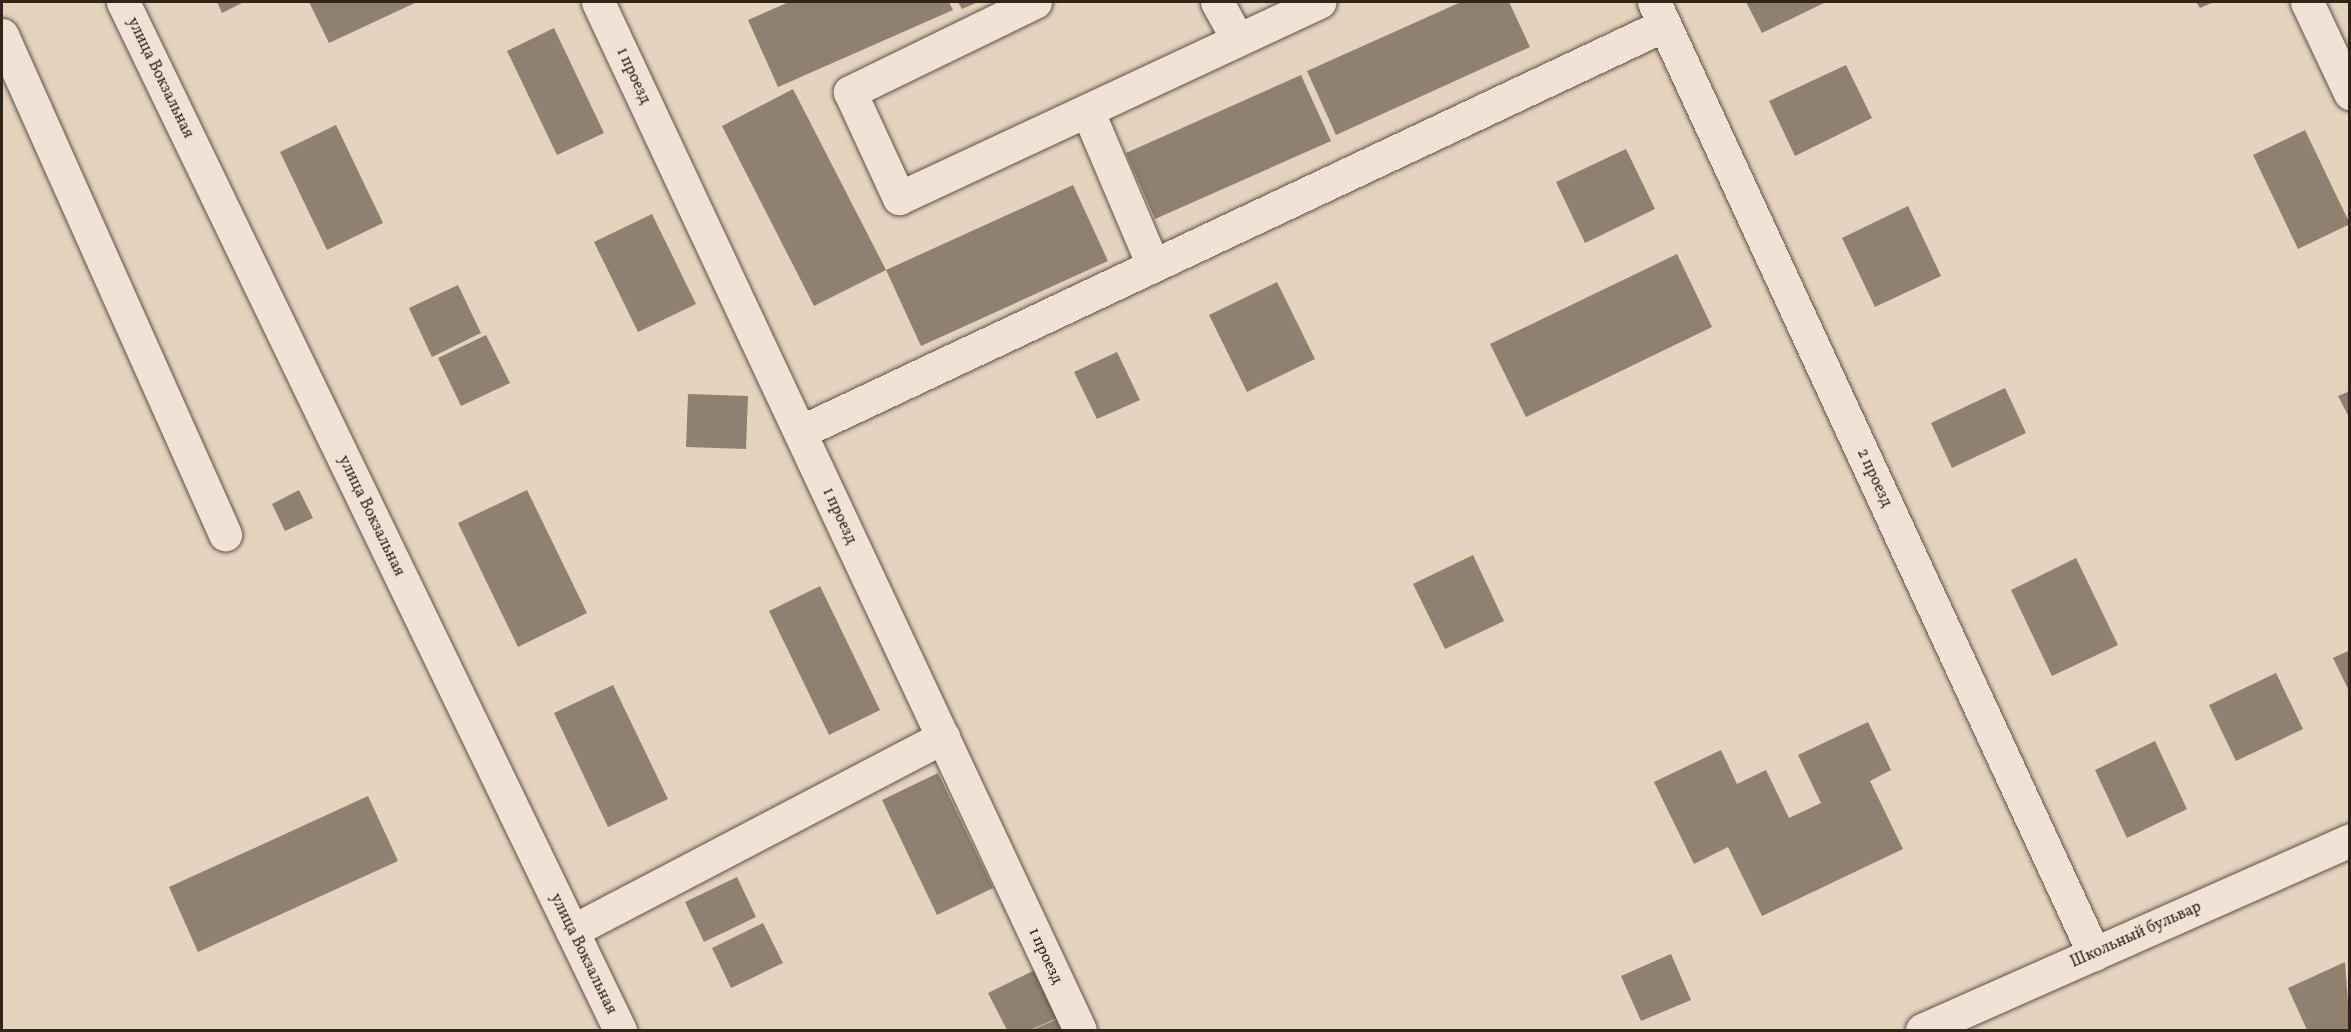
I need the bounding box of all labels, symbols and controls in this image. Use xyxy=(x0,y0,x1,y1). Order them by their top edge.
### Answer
street label: улица Вокзальная xyxy=(122,14,198,142)
street label: 1 проезд xyxy=(612,45,654,107)
street label: 2 проезд xyxy=(1852,446,1896,510)
street label: улица Вокзальная xyxy=(333,452,409,580)
street label: 1 проезд xyxy=(818,485,860,547)
street label: улица Вокзальная xyxy=(545,890,621,1018)
street label: Школьный бульвар xyxy=(2068,898,2204,972)
street label: 1 проезд xyxy=(1024,925,1066,987)

